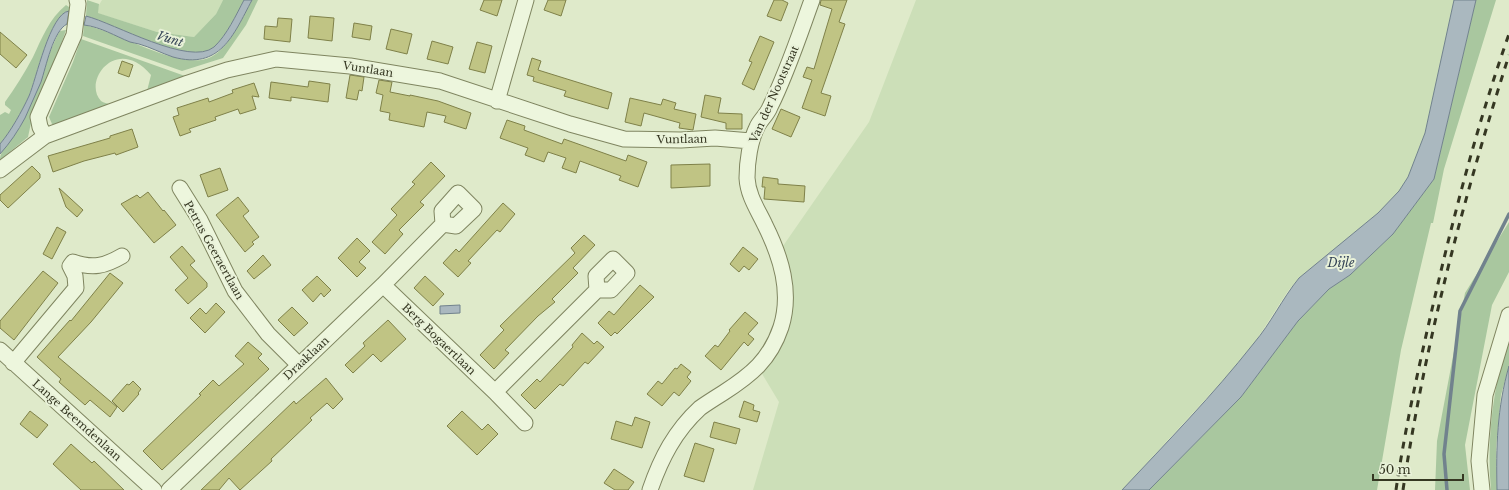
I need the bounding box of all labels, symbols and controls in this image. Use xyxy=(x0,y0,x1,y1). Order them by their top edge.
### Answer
water label: Vunt xyxy=(155,27,186,50)
street label: Van der Nootstraat xyxy=(746,42,802,146)
street label: Vuntlaan xyxy=(341,58,395,80)
street label: Vuntlaan xyxy=(656,132,708,146)
street label: Petrus Geeraertlaan xyxy=(181,198,247,302)
water label: Dijle xyxy=(1327,255,1355,270)
street label: Berg Bogaertlaan xyxy=(399,300,479,378)
street label: Draaklaan xyxy=(280,333,332,383)
street label: Lange Beemdenlaan xyxy=(30,376,125,464)
scale bar xyxy=(1373,456,1463,482)
text: 50 m xyxy=(1379,462,1411,477)

